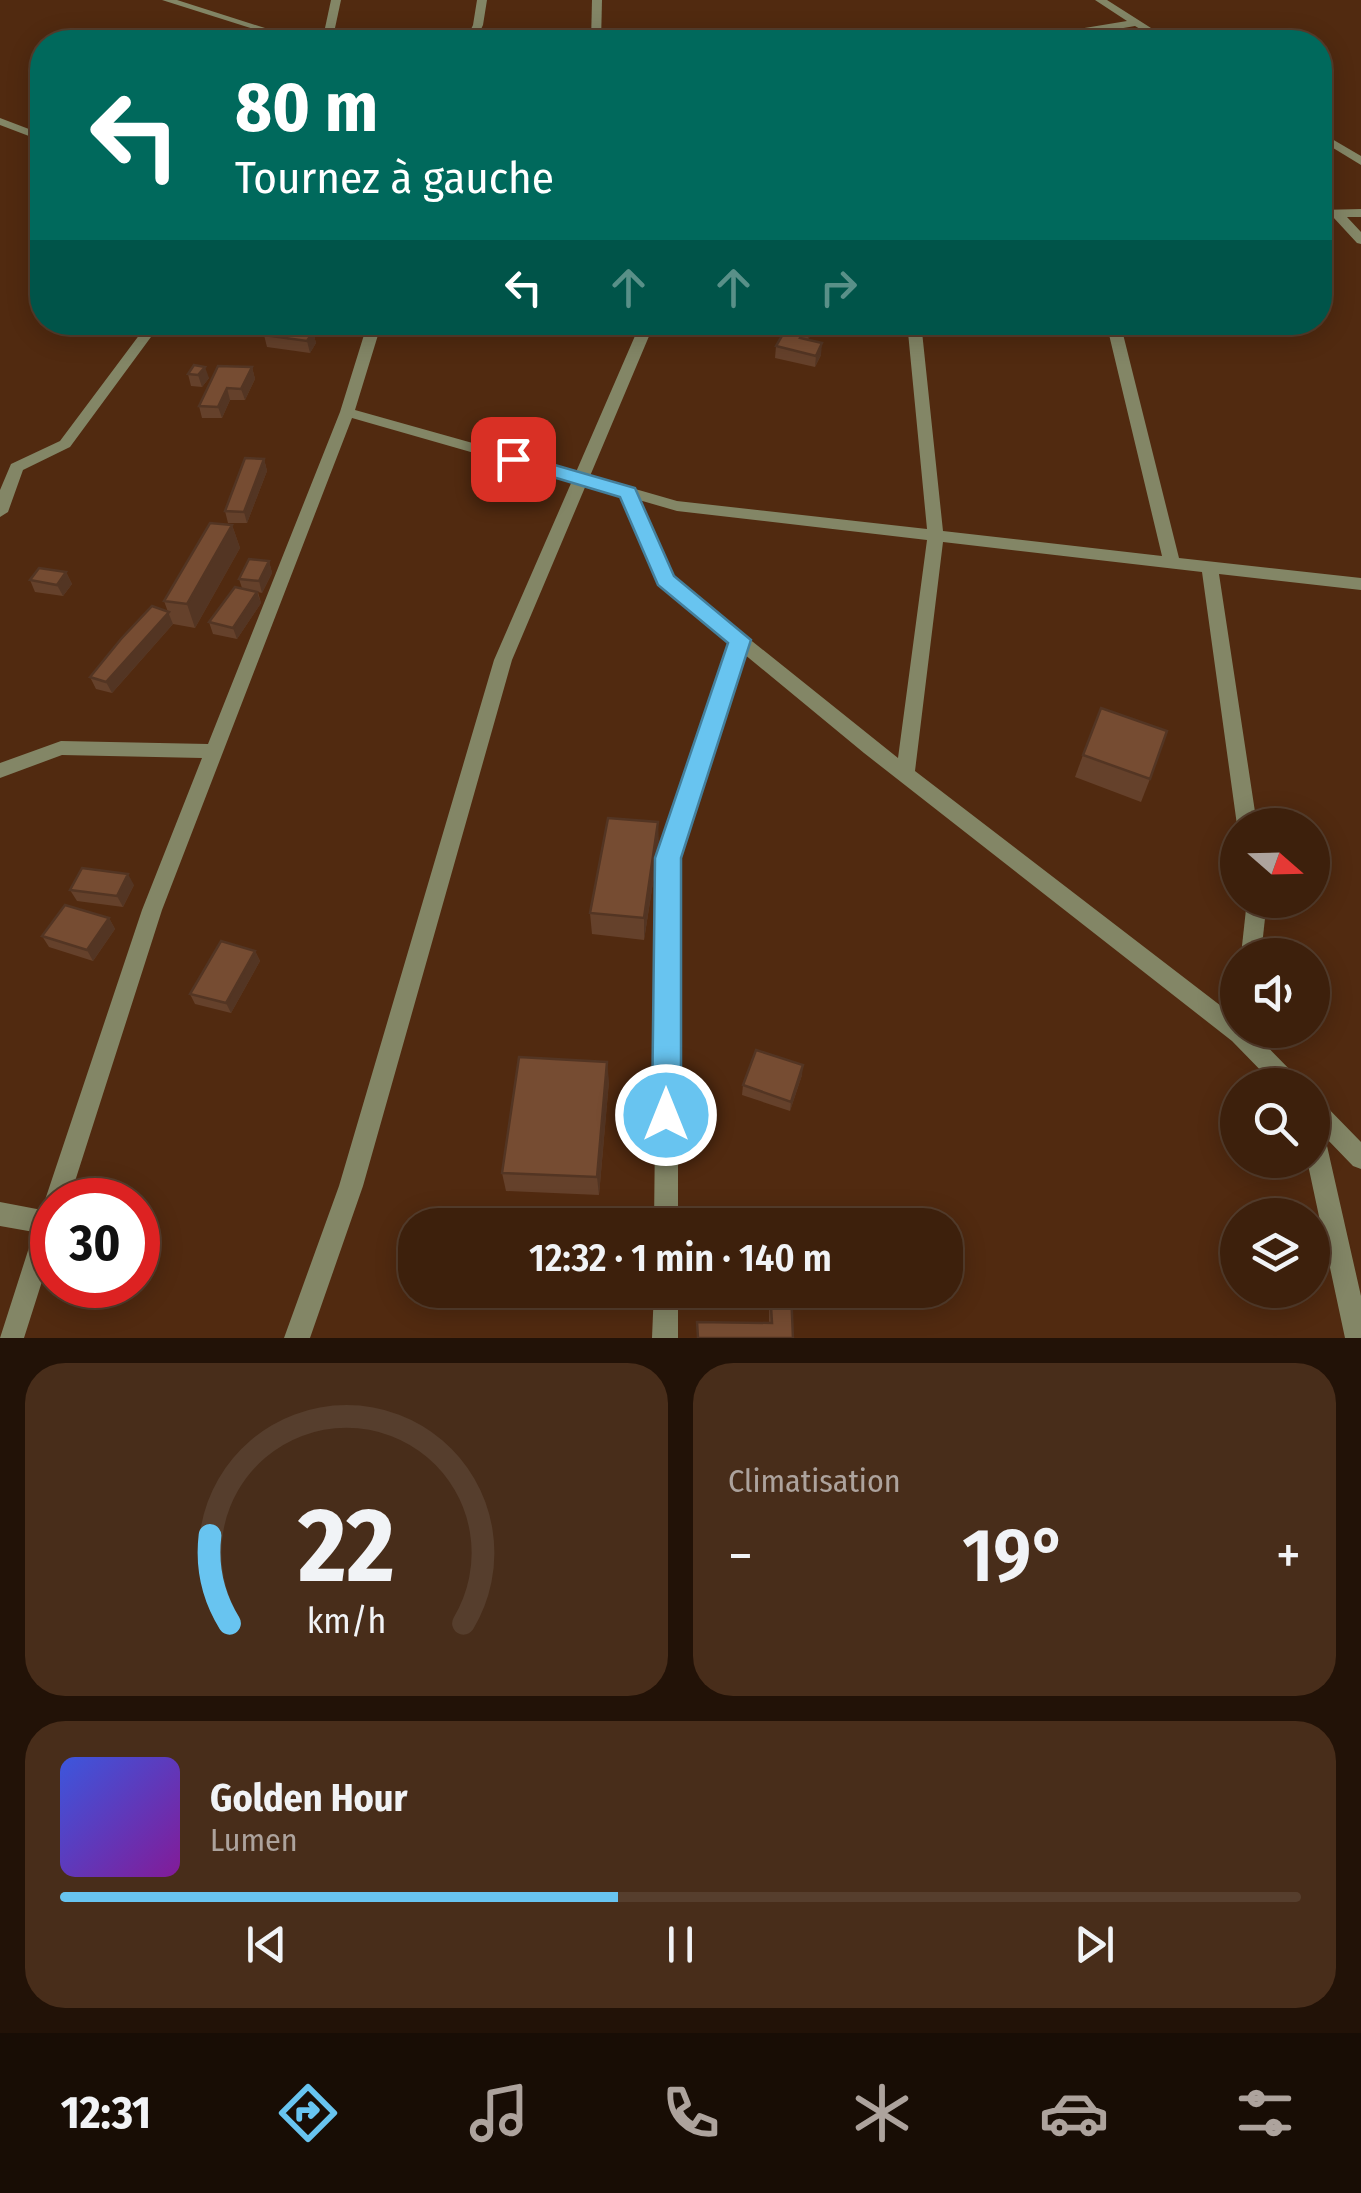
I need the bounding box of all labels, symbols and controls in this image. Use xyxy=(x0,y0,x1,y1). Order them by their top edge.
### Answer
text: 80 m xyxy=(235,66,378,150)
icon: left xyxy=(70,70,200,200)
text: Tournez à gauche xyxy=(235,151,554,205)
icon: left xyxy=(496,260,551,315)
icon: ahead xyxy=(601,260,656,315)
icon: ahead xyxy=(706,260,761,315)
icon: right xyxy=(811,260,866,315)
pin xyxy=(471,417,556,502)
icon: arrive xyxy=(486,432,541,487)
north arrow xyxy=(1220,808,1330,918)
map controls xyxy=(1220,808,1330,1308)
button: sound xyxy=(1220,938,1330,1048)
position arrow xyxy=(614,1063,718,1167)
button: search xyxy=(1220,1068,1330,1178)
speed limit sign: 30 xyxy=(30,1178,160,1308)
button: layers xyxy=(1220,1198,1330,1308)
text: 12:32 · 1 min · 140 m xyxy=(529,1235,832,1281)
text: Climatisation xyxy=(728,1462,901,1500)
text: 22 xyxy=(297,1484,395,1609)
text: 19° xyxy=(962,1511,1067,1601)
text: − xyxy=(728,1523,753,1589)
text: + xyxy=(1276,1523,1301,1589)
text: km/h xyxy=(307,1600,386,1642)
text: Golden Hour xyxy=(210,1775,408,1821)
text: Lumen xyxy=(210,1821,298,1859)
icon: previous xyxy=(239,1917,294,1972)
icon: pause xyxy=(653,1917,708,1972)
icon: next xyxy=(1067,1917,1122,1972)
icon: directions xyxy=(273,2078,343,2148)
icon: music xyxy=(464,2078,534,2148)
icon: phone xyxy=(656,2078,726,2148)
icon: climate xyxy=(847,2078,917,2148)
icon: car xyxy=(1039,2078,1109,2148)
icon: filters xyxy=(1230,2078,1300,2148)
text: 12:31 xyxy=(61,2086,151,2140)

